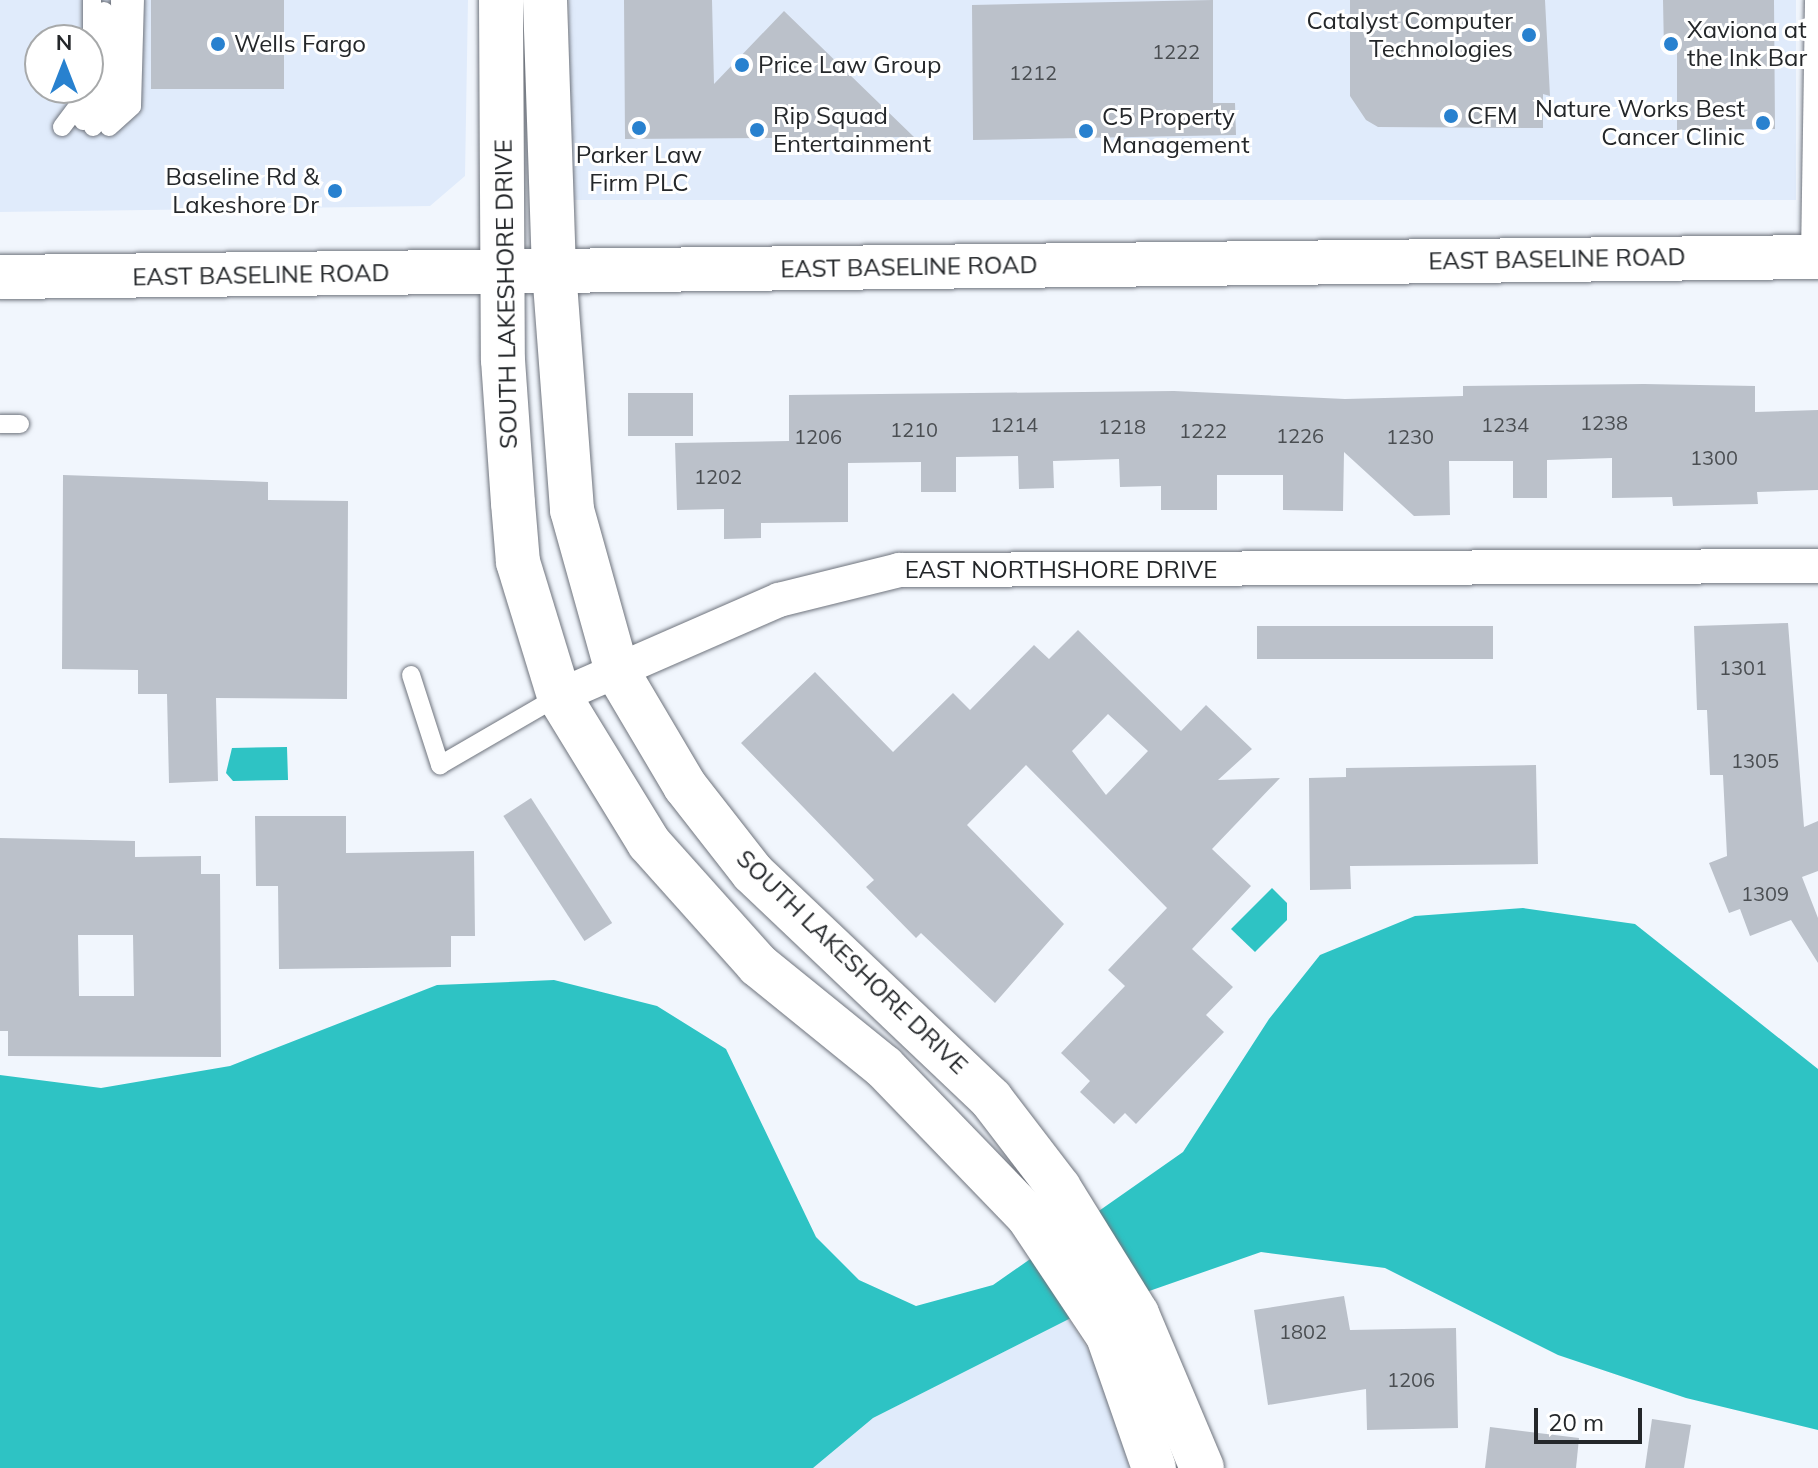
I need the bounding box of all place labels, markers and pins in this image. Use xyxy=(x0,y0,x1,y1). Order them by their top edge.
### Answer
place label: Catalyst Computer Technologies xyxy=(1306,7,1513,63)
place label: Xaviona at the Ink Bar xyxy=(1687,16,1807,72)
marker: Catalyst Computer Technologies xyxy=(1520,26,1538,44)
place label: Wells Fargo xyxy=(234,30,366,58)
marker: Wells Fargo xyxy=(209,35,227,53)
marker: Xaviona at the Ink Bar xyxy=(1662,35,1680,53)
place label: Price Law Group xyxy=(758,51,941,79)
marker: Price Law Group xyxy=(733,56,751,74)
place label: Nature Works Best Cancer Clinic xyxy=(1535,95,1745,151)
place label: Rip Squad Entertainment xyxy=(773,102,931,158)
place label: CFM xyxy=(1467,102,1517,130)
place label: C5 Property Management xyxy=(1102,103,1250,159)
marker: CFM xyxy=(1442,107,1460,125)
marker: Nature Works Best Cancer Clinic xyxy=(1752,112,1774,134)
marker: Parker Law Firm PLC xyxy=(630,119,648,137)
marker: Rip Squad Entertainment xyxy=(748,121,766,139)
marker: C5 Property Management xyxy=(1077,122,1095,140)
place label: Parker Law Firm PLC xyxy=(576,141,702,197)
place label: Baseline Rd & Lakeshore Dr xyxy=(165,163,319,219)
marker: Baseline Rd & Lakeshore Dr xyxy=(326,182,344,200)

